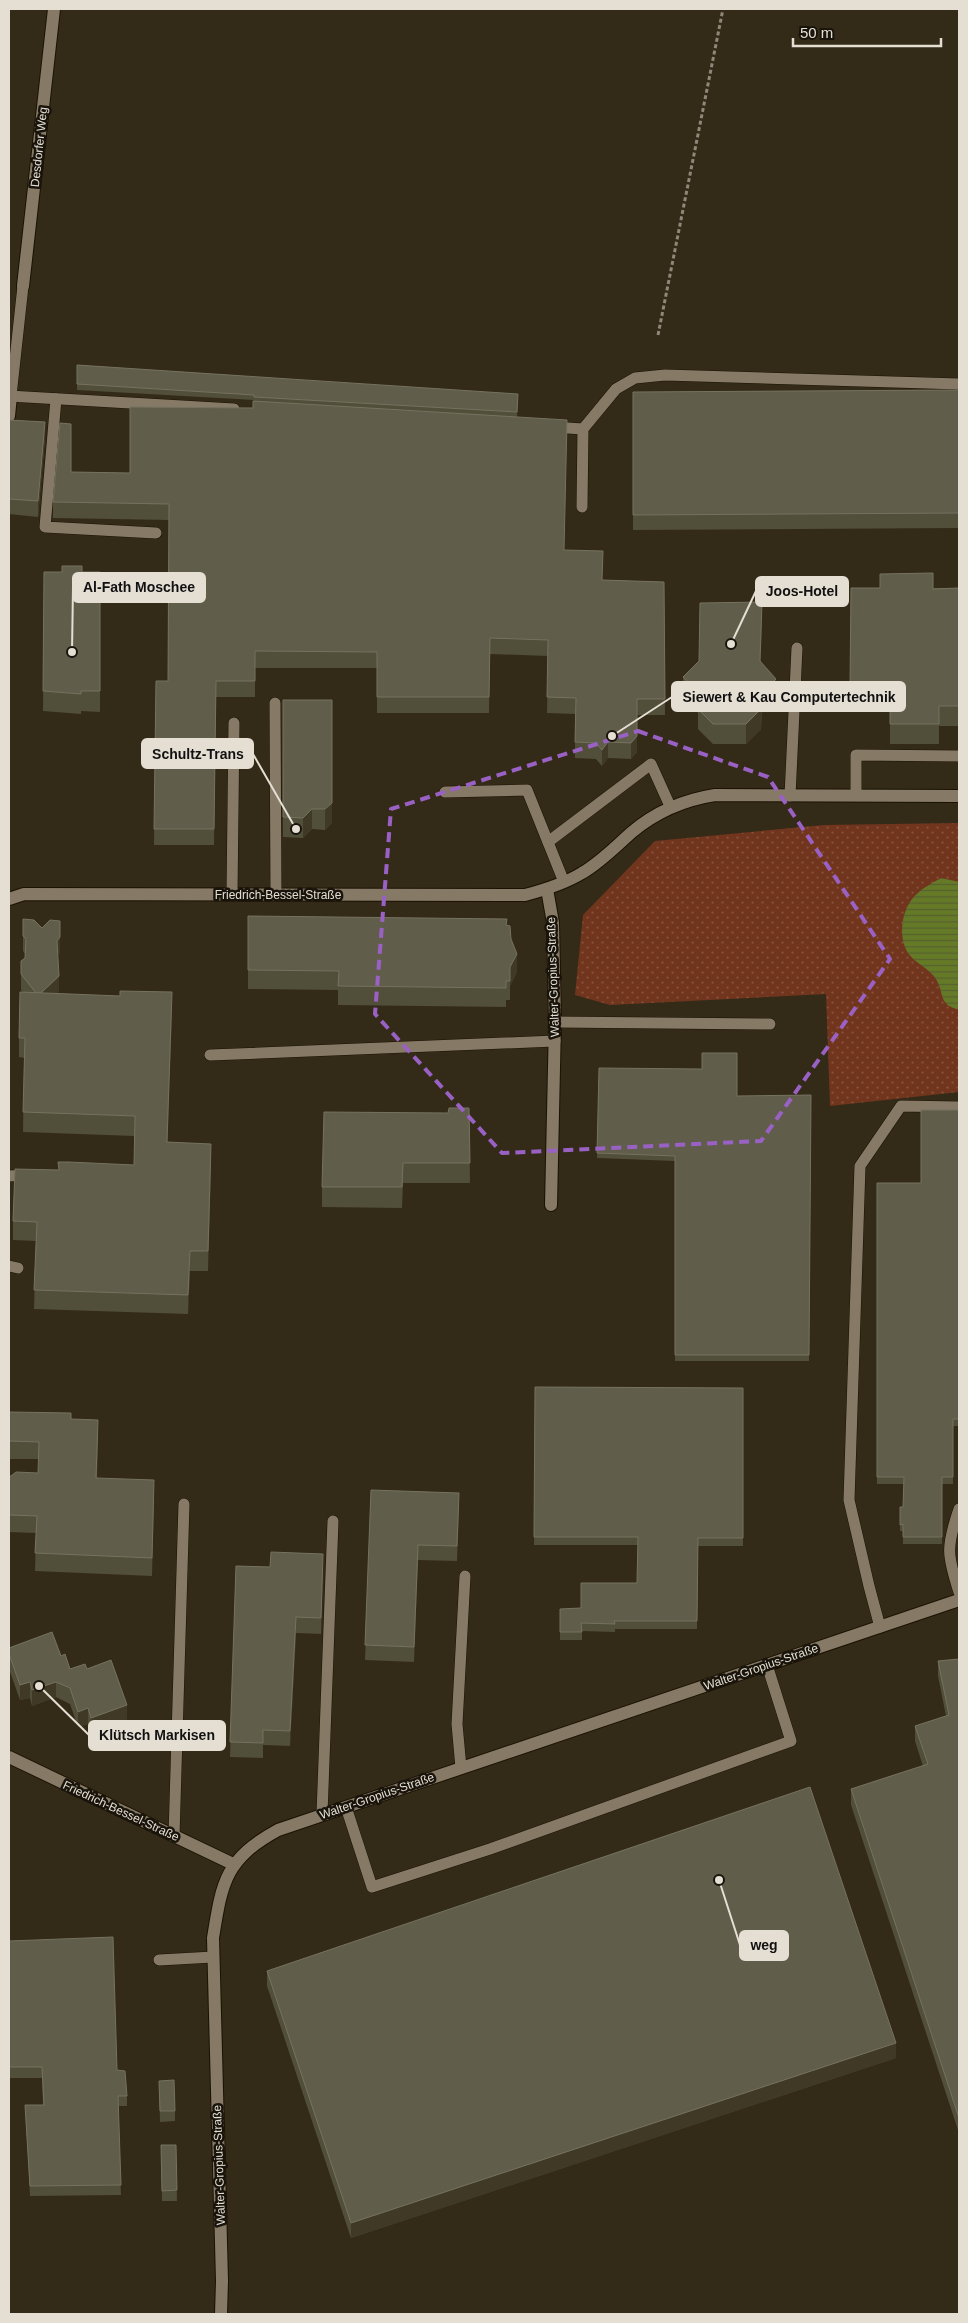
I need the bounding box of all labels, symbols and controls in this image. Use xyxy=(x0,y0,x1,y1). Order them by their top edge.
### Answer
scale bar xyxy=(793,15,940,47)
text: 50 m xyxy=(800,24,833,41)
street label: Desdorfer Weg xyxy=(28,106,50,188)
callout: Al-Fath Moschee xyxy=(73,573,205,602)
callout: Joos-Hotel xyxy=(756,577,848,606)
text: Al-Fath Moschee xyxy=(83,579,195,595)
text: Joos-Hotel xyxy=(766,583,838,599)
callout: Siewert & Kau Computertechnik xyxy=(672,682,905,711)
text: Siewert & Kau Computertechnik xyxy=(682,689,896,705)
callout: Schultz-Trans xyxy=(142,739,253,768)
text: Schultz-Trans xyxy=(152,746,244,762)
street label: Friedrich-Bessel-Straße xyxy=(215,888,342,902)
street label: Walter-Gropius-Straße xyxy=(544,916,562,1037)
street label: Walter-Gropius-Straße xyxy=(702,1641,820,1693)
callout: Klütsch Markisen xyxy=(89,1721,225,1750)
text: Klütsch Markisen xyxy=(99,1727,215,1743)
street label: Walter-Gropius-Straße xyxy=(318,1770,436,1822)
street label: Friedrich-Bessel-Straße xyxy=(61,1778,182,1844)
callout: weg xyxy=(740,1931,788,1960)
text: weg xyxy=(749,1937,778,1953)
street label: Walter-Gropius-Straße xyxy=(210,2104,228,2225)

